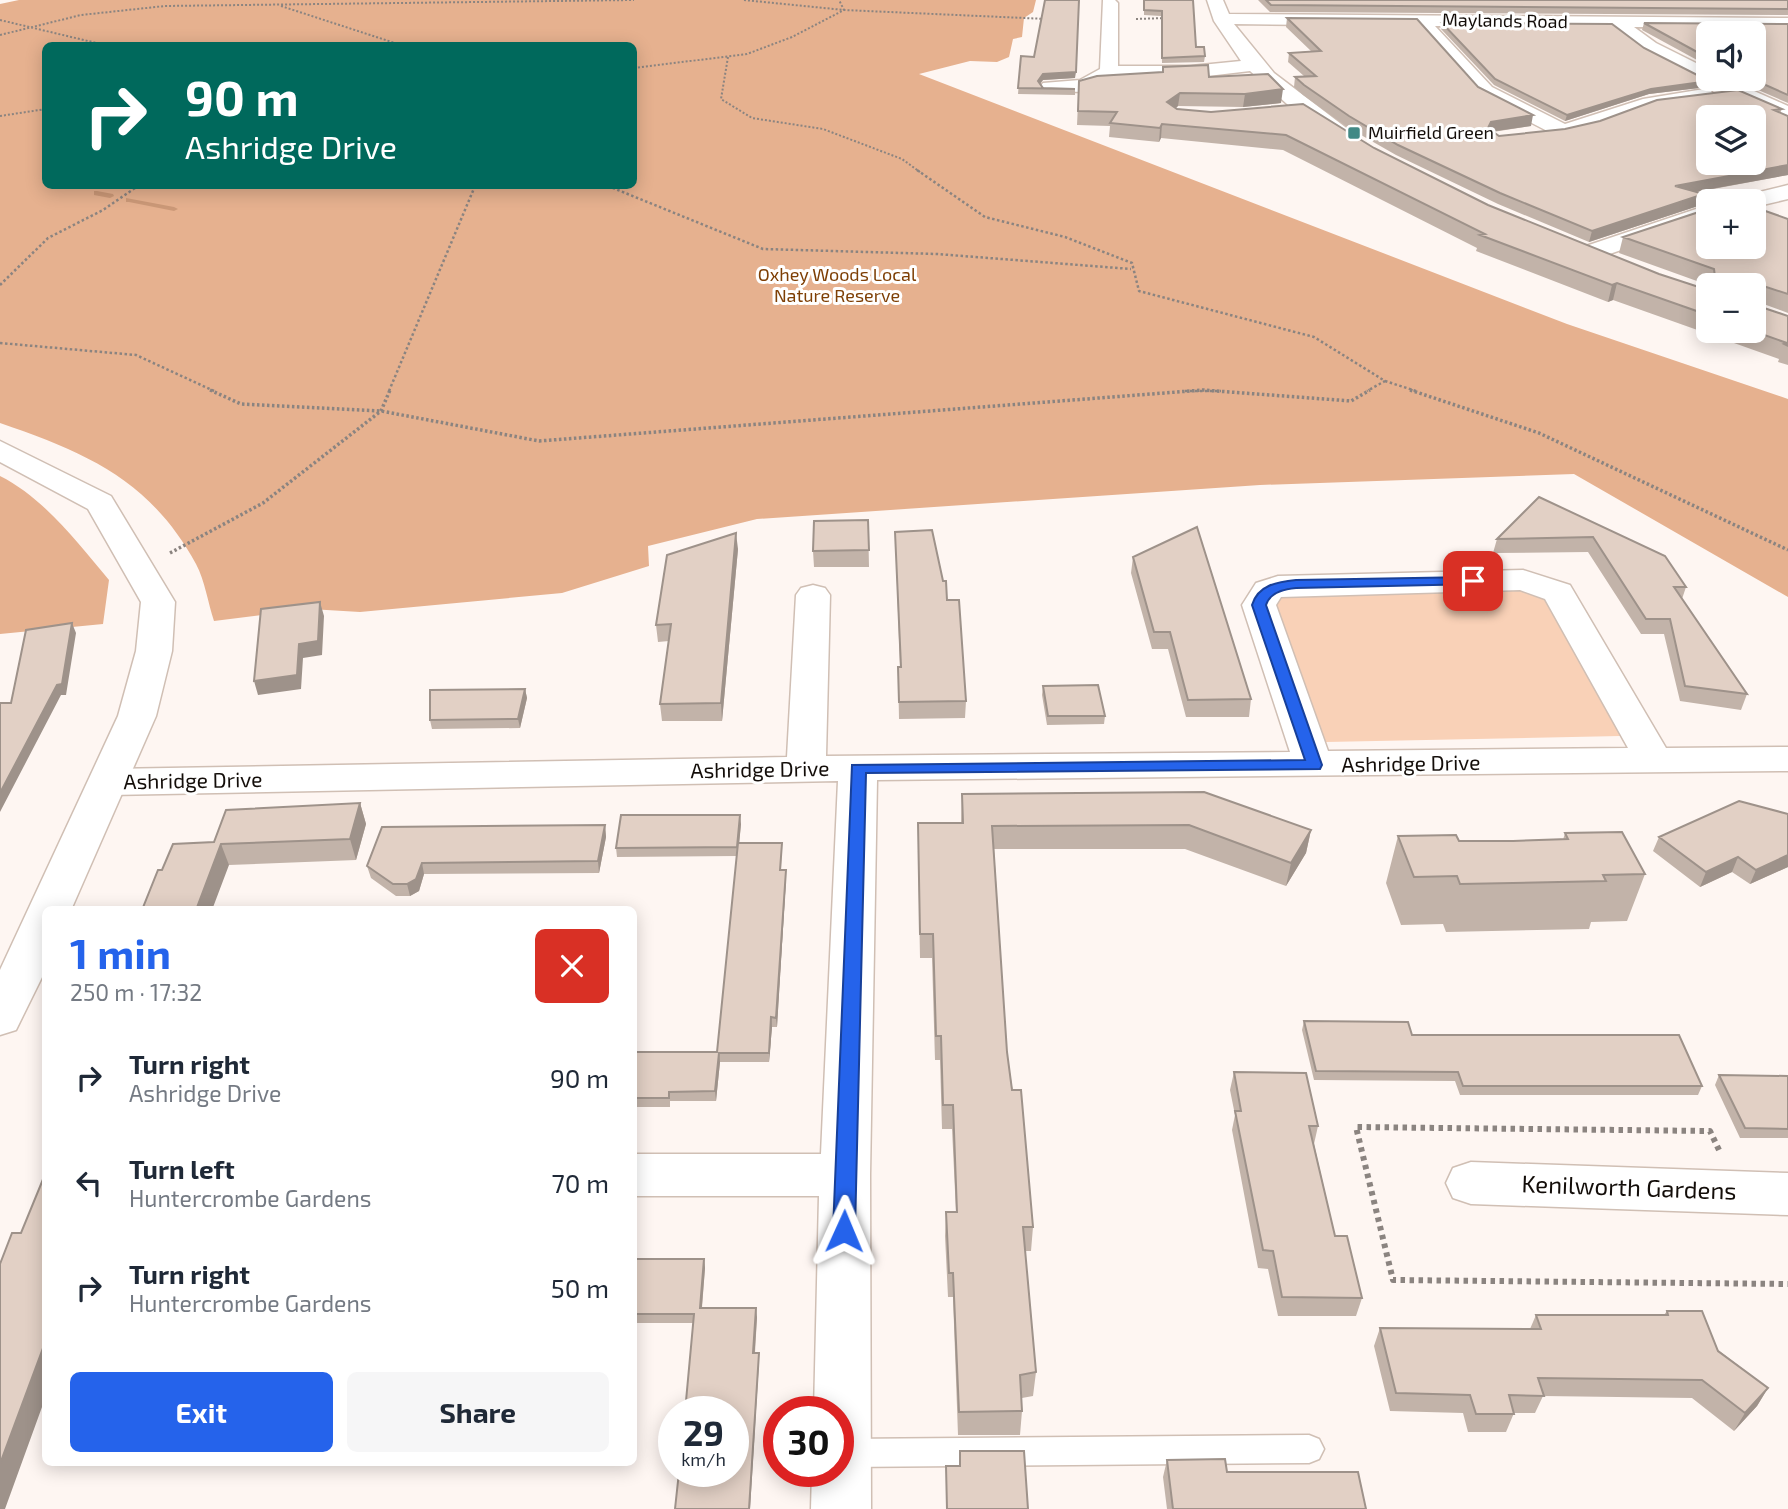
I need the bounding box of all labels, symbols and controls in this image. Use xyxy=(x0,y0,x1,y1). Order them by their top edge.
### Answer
street label: Maylands Road xyxy=(1442,8,1568,32)
map controls xyxy=(1696,21,1766,343)
button: sound xyxy=(1696,21,1766,91)
text: 90 m xyxy=(185,67,299,126)
icon: right xyxy=(70,70,161,161)
button: layers xyxy=(1696,105,1766,175)
place label: Muirfield Green xyxy=(1368,121,1494,143)
marker: Muirfield Green xyxy=(1346,125,1362,141)
text: Ashridge Drive xyxy=(185,127,397,165)
button: + xyxy=(1696,189,1766,259)
park label: Oxhey Woods Local Nature Reserve xyxy=(758,263,917,306)
button: − xyxy=(1696,273,1766,343)
pin xyxy=(1443,551,1503,611)
icon: arrive xyxy=(1454,562,1492,600)
street label: Ashridge Drive xyxy=(1341,749,1481,776)
street label: Ashridge Drive xyxy=(690,755,830,782)
street label: Ashridge Drive xyxy=(123,766,263,793)
text: 1 min xyxy=(70,927,171,977)
button: close xyxy=(535,929,609,1003)
text: 250 m · 17:32 xyxy=(70,978,202,1006)
text: Turn right xyxy=(129,1048,250,1079)
icon: right xyxy=(70,1059,108,1097)
text: 90 m xyxy=(550,1062,609,1093)
text: Ashridge Drive xyxy=(129,1079,281,1107)
text: Turn left xyxy=(129,1153,235,1184)
icon: left xyxy=(70,1164,108,1202)
text: 70 m xyxy=(551,1167,609,1198)
street label: Kenilworth Gardens xyxy=(1521,1168,1737,1205)
text: Huntercrombe Gardens xyxy=(129,1184,372,1212)
position arrow xyxy=(807,1194,881,1268)
text: Turn right xyxy=(129,1258,250,1289)
icon: right xyxy=(70,1269,108,1307)
text: 50 m xyxy=(551,1272,609,1303)
text: Huntercrombe Gardens xyxy=(129,1289,372,1317)
button: Exit xyxy=(70,1372,333,1452)
button: Share xyxy=(347,1372,609,1452)
speed limit sign: 30 xyxy=(763,1396,854,1487)
text: 29 xyxy=(683,1411,724,1453)
text: km/h xyxy=(681,1448,726,1470)

